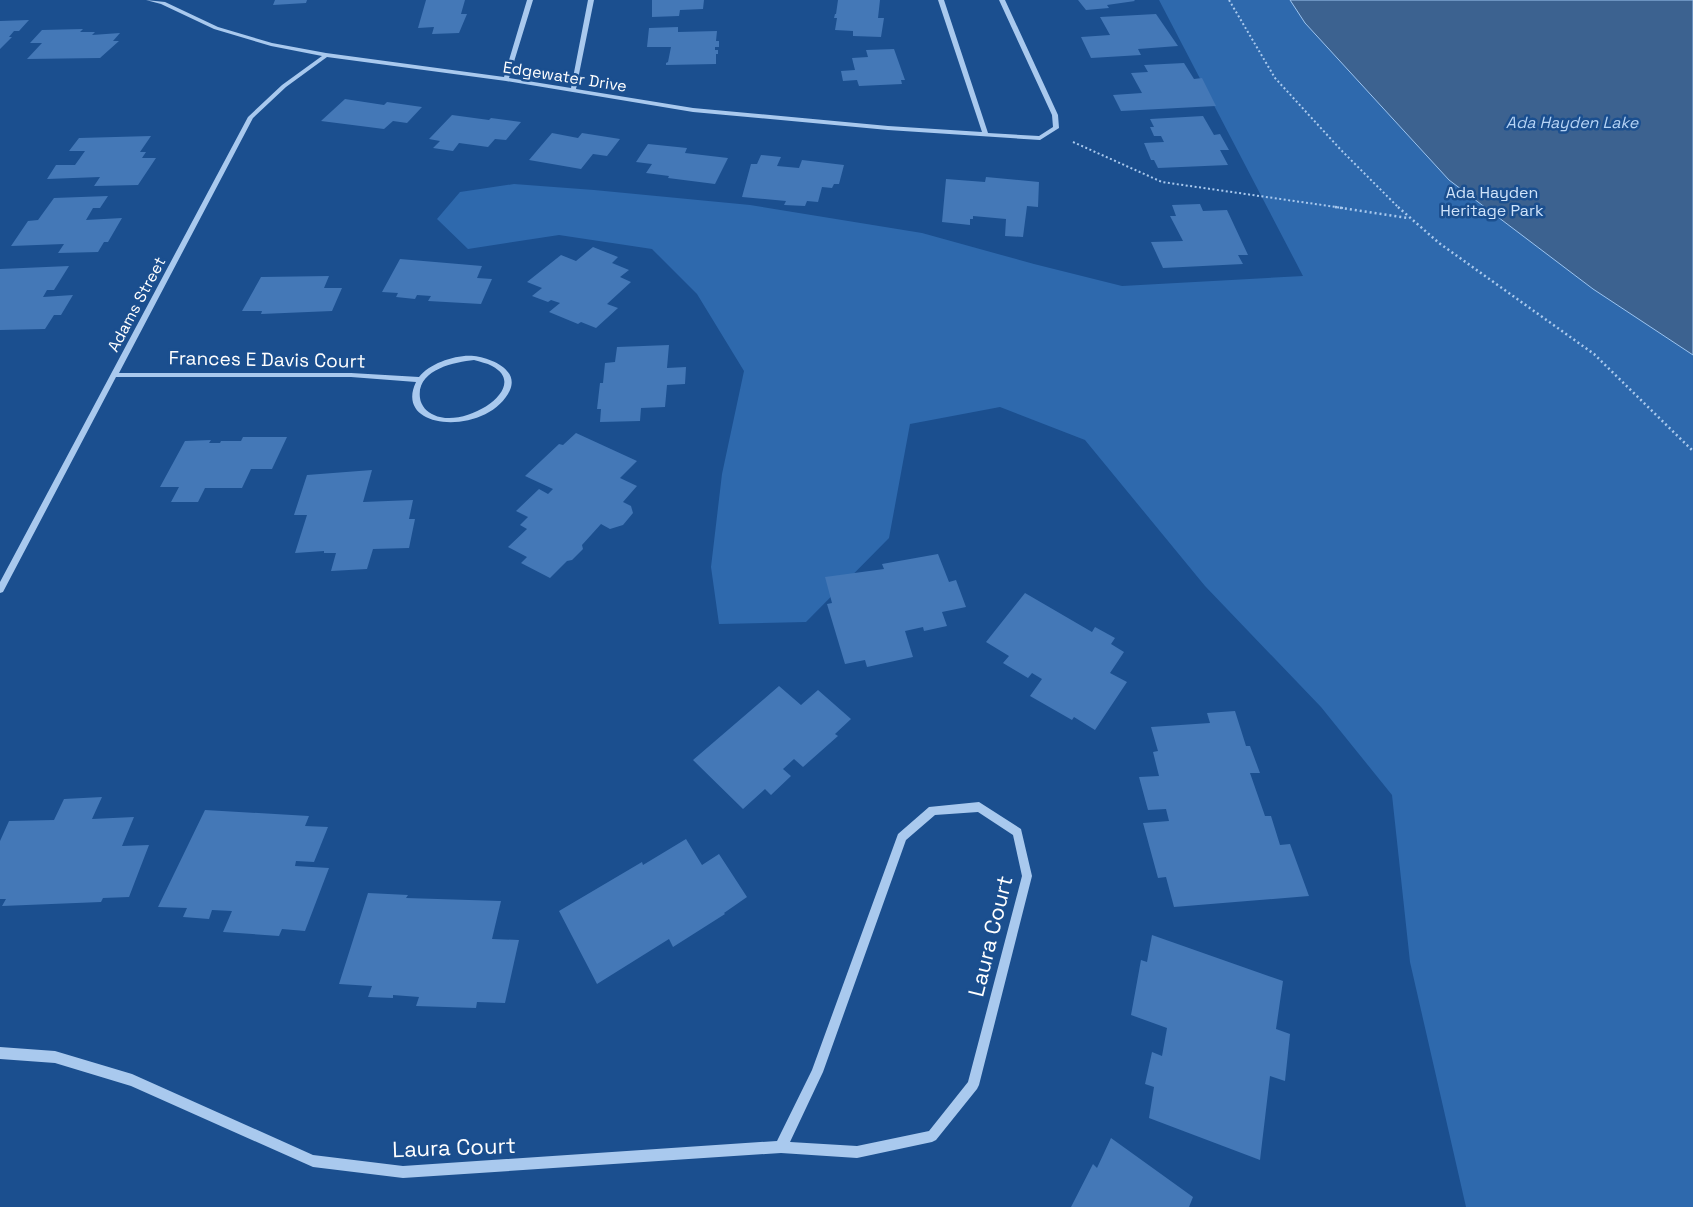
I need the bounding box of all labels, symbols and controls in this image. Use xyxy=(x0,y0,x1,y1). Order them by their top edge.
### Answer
street label: Edgewater Drive xyxy=(501,56,628,97)
water label: Ada Hayden Lake xyxy=(1506,112,1639,133)
park label: Ada Hayden Heritage Park xyxy=(1440,182,1544,221)
street label: Adams Street xyxy=(103,253,170,355)
street label: Frances E Davis Court xyxy=(168,345,366,374)
street label: Laura Court xyxy=(961,873,1019,999)
street label: Laura Court xyxy=(392,1131,516,1163)

